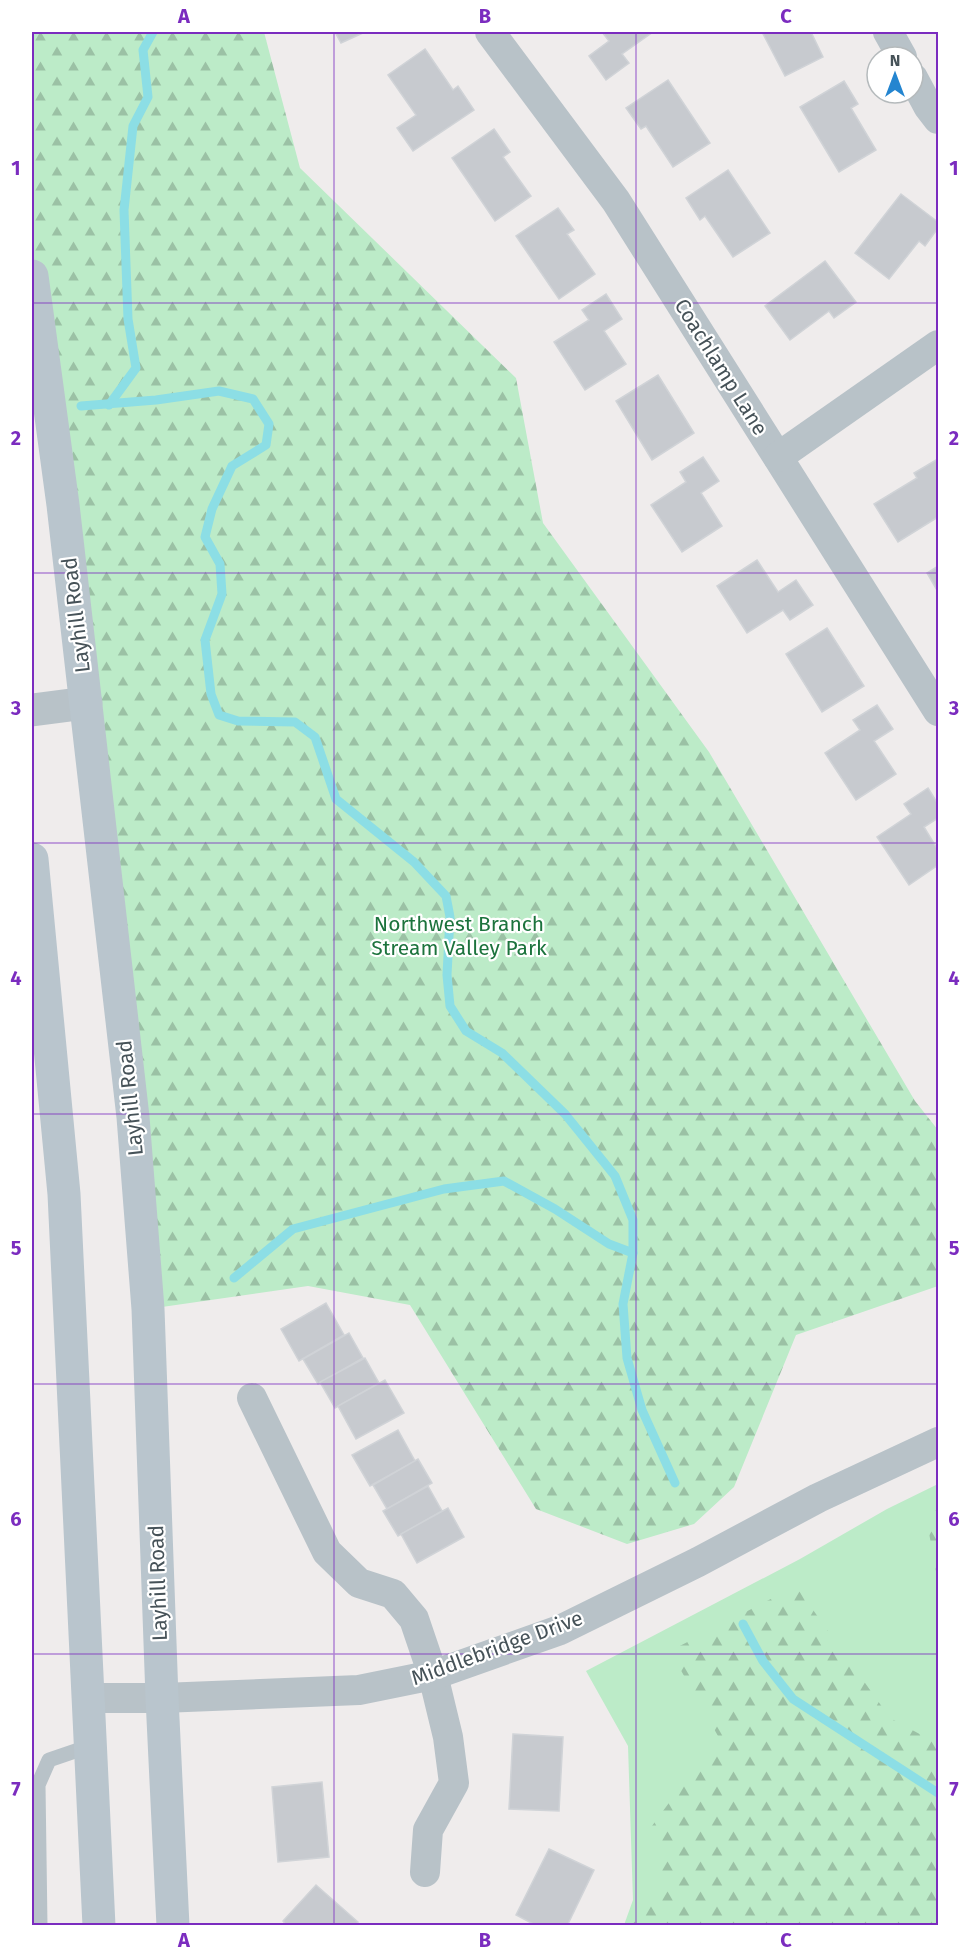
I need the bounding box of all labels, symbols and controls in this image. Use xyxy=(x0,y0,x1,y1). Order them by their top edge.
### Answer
text: A xyxy=(177,4,191,28)
text: B xyxy=(479,4,491,28)
text: C xyxy=(780,4,792,28)
north arrow xyxy=(865,45,925,105)
text: N xyxy=(890,51,900,70)
text: 1 xyxy=(11,156,21,180)
text: 1 xyxy=(949,156,959,180)
street label: Coachlamp Lane xyxy=(669,294,773,440)
text: 2 xyxy=(11,426,21,450)
text: 2 xyxy=(949,426,959,450)
street label: Layhill Road xyxy=(56,556,96,674)
text: 3 xyxy=(10,696,21,720)
text: 3 xyxy=(948,696,959,720)
park label: Northwest Branch Stream Valley Park xyxy=(371,911,547,961)
text: 4 xyxy=(10,966,22,990)
text: 4 xyxy=(948,966,960,990)
street label: Layhill Road xyxy=(111,1039,149,1157)
text: 5 xyxy=(11,1236,22,1260)
text: 5 xyxy=(949,1236,960,1260)
text: 6 xyxy=(10,1507,22,1531)
text: 6 xyxy=(948,1507,960,1531)
street label: Layhill Road xyxy=(143,1524,173,1642)
street label: Middlebridge Drive xyxy=(408,1605,586,1691)
text: 7 xyxy=(11,1777,21,1801)
text: 7 xyxy=(949,1777,959,1801)
text: A xyxy=(177,1928,191,1952)
text: B xyxy=(479,1928,491,1952)
text: C xyxy=(780,1928,792,1952)

